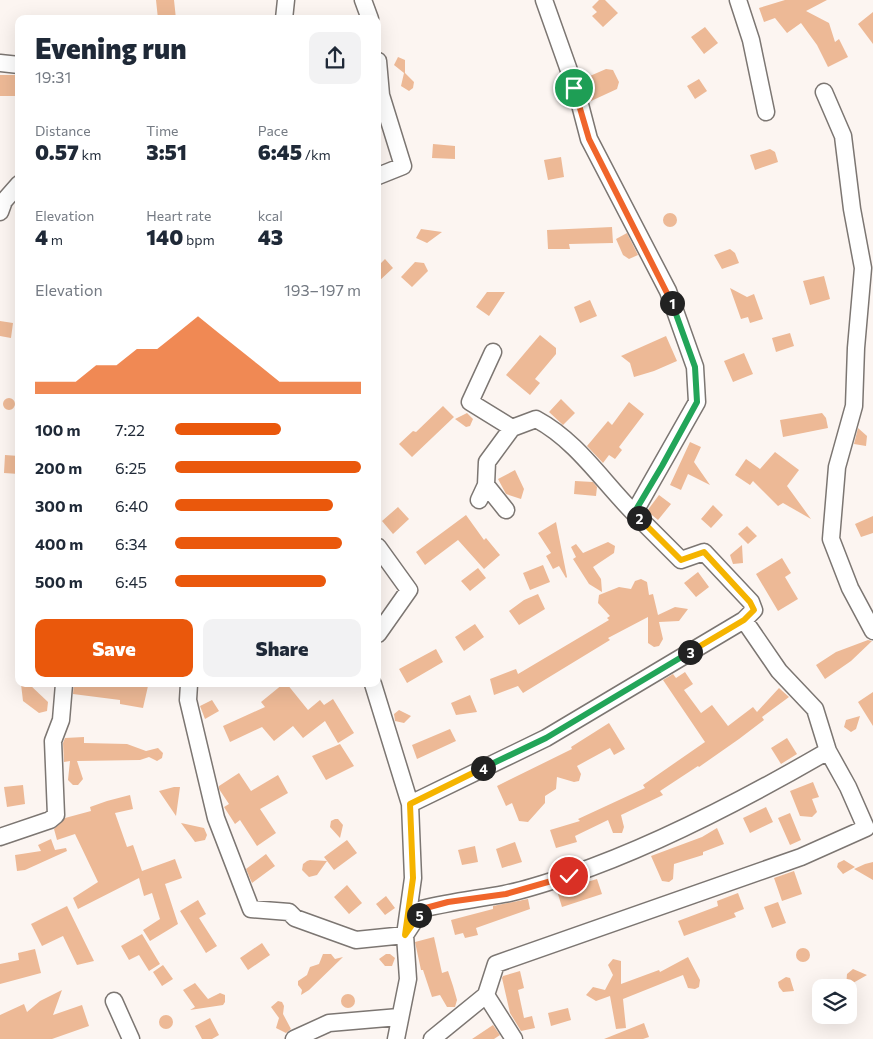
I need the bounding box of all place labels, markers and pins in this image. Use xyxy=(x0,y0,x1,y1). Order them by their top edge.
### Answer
pin xyxy=(553,67,595,109)
pin: 1 xyxy=(660,290,684,316)
pin: 2 xyxy=(626,506,652,530)
pin: 3 xyxy=(678,640,702,664)
pin: 4 xyxy=(470,756,496,780)
pin xyxy=(548,855,590,897)
pin: 5 xyxy=(406,902,432,928)

